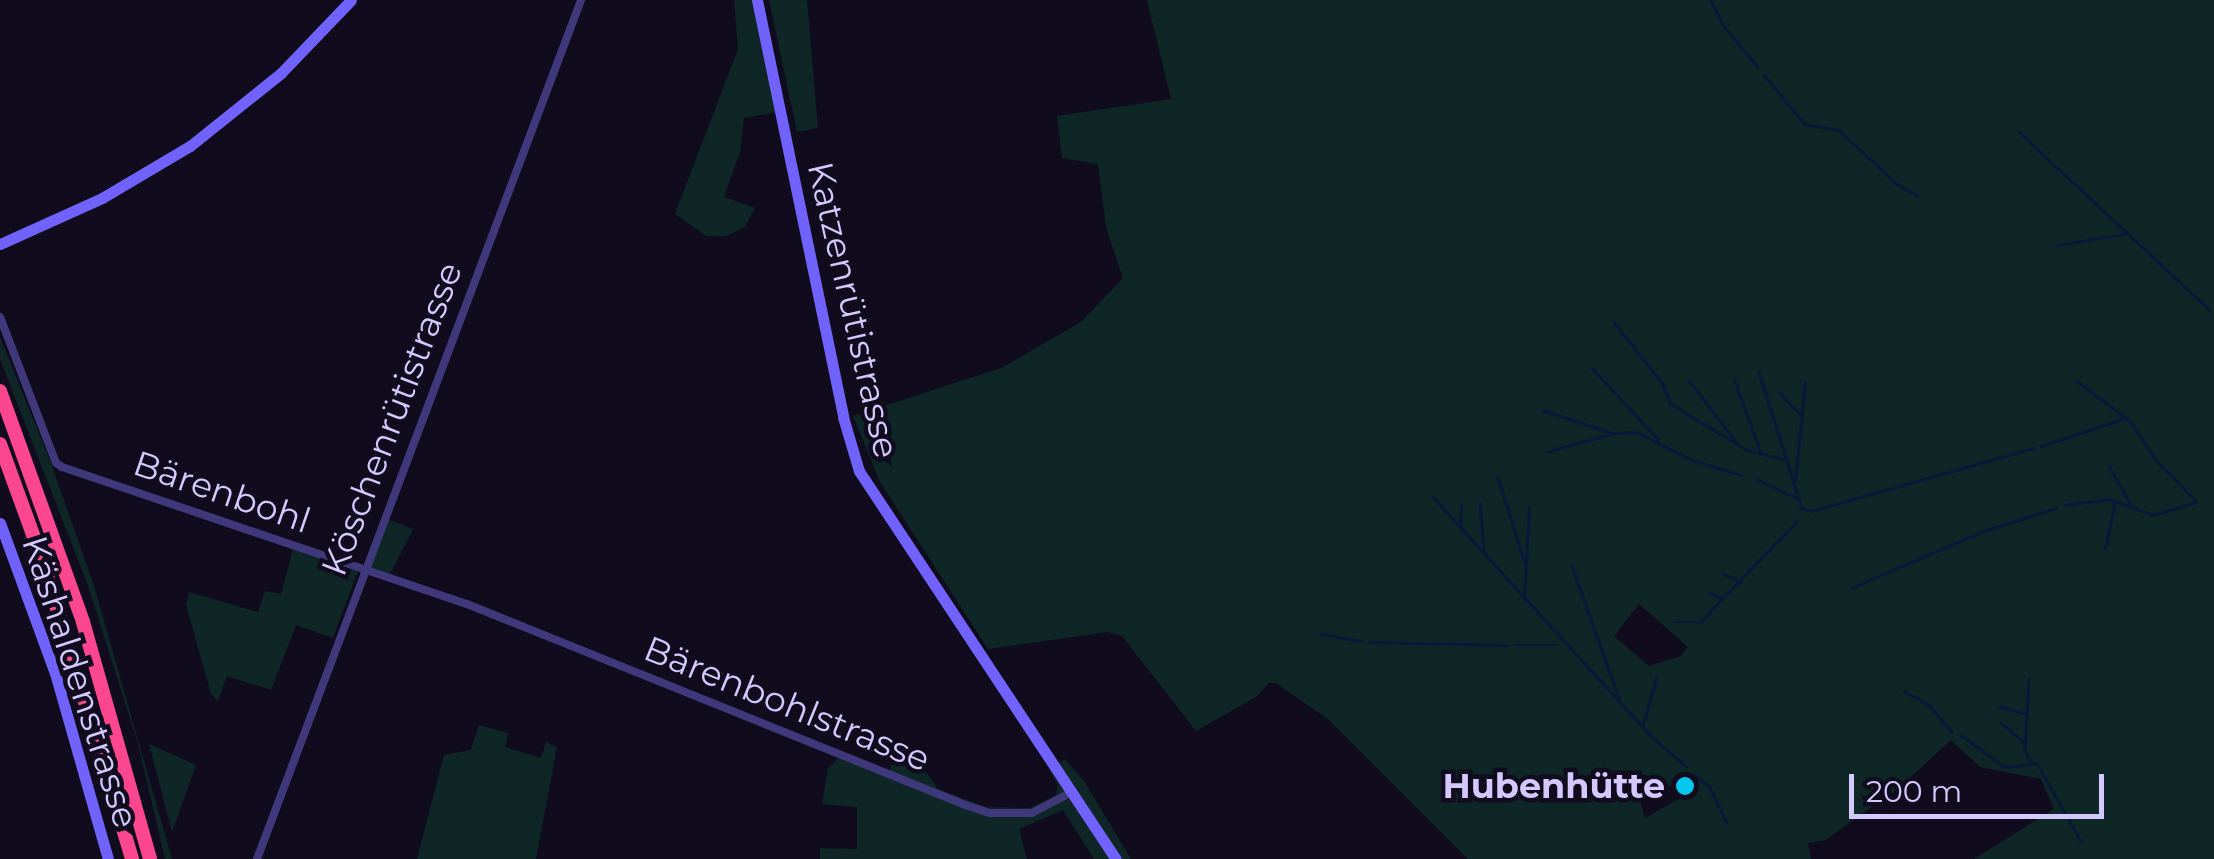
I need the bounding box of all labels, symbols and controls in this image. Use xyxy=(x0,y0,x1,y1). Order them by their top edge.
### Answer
street label: Katzenrütistrasse xyxy=(798,158,908,462)
street label: Köschenrütistrasse xyxy=(313,256,471,582)
street label: Bärenbohl xyxy=(128,442,316,542)
street label: Käshaldenstrasse xyxy=(13,531,147,833)
street label: Bärenbohlstrasse xyxy=(638,628,936,780)
scale bar xyxy=(1854,754,2109,816)
place label: Hubenhütte xyxy=(1442,765,1665,807)
text: 200 m xyxy=(1866,773,1962,810)
marker: Hubenhütte xyxy=(1674,775,1696,797)

